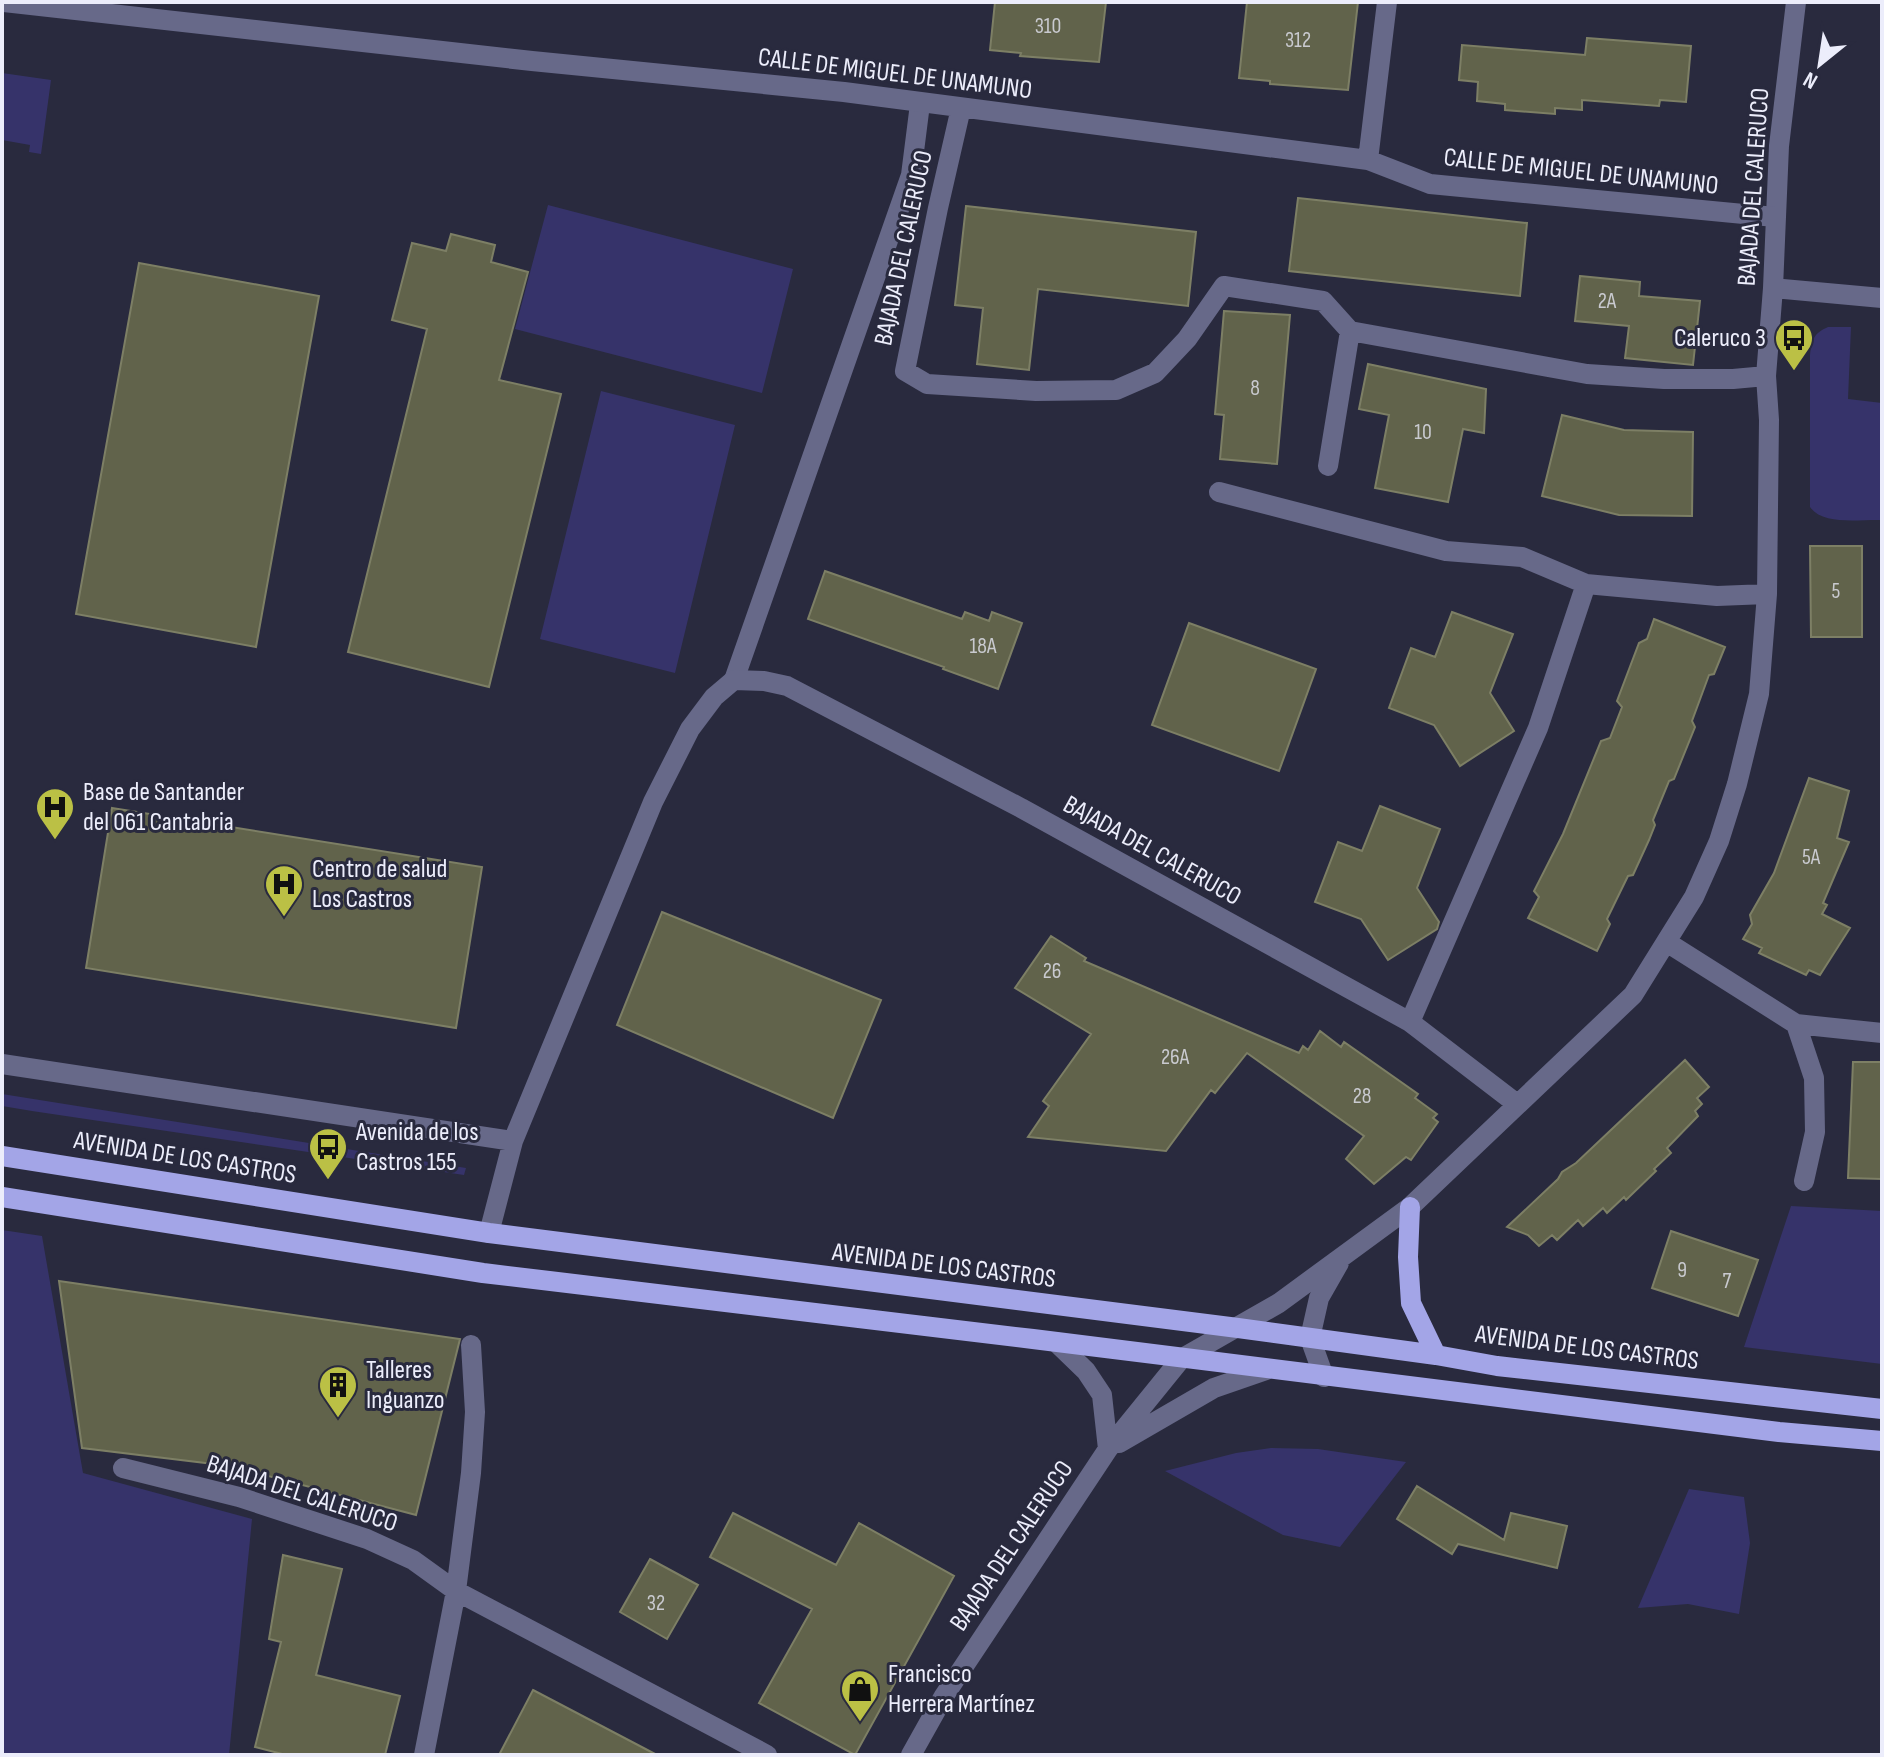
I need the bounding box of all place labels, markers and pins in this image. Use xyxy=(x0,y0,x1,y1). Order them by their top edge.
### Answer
bus stop icon: Caleruco 3 xyxy=(1773,317,1815,372)
place label: Caleruco 3 xyxy=(1674,323,1766,354)
place label: Base de Santander del 061 Cantabria xyxy=(83,777,245,838)
hospital icon: Base de Santander del 061 Cantabria xyxy=(34,786,76,841)
place label: Centro de salud Los Castros xyxy=(312,854,447,915)
hospital icon: Centro de salud Los Castros xyxy=(263,863,305,918)
place label: Avenida de los Castros 155 xyxy=(355,1117,478,1178)
bus stop icon: Avenida de los Castros 155 xyxy=(307,1126,349,1181)
place label: Talleres Inguanzo xyxy=(366,1355,445,1416)
building icon: Talleres Inguanzo xyxy=(317,1364,359,1419)
place label: Francisco Herrera Martínez xyxy=(888,1659,1035,1720)
shop icon: Francisco Herrera Martínez xyxy=(839,1668,881,1723)

